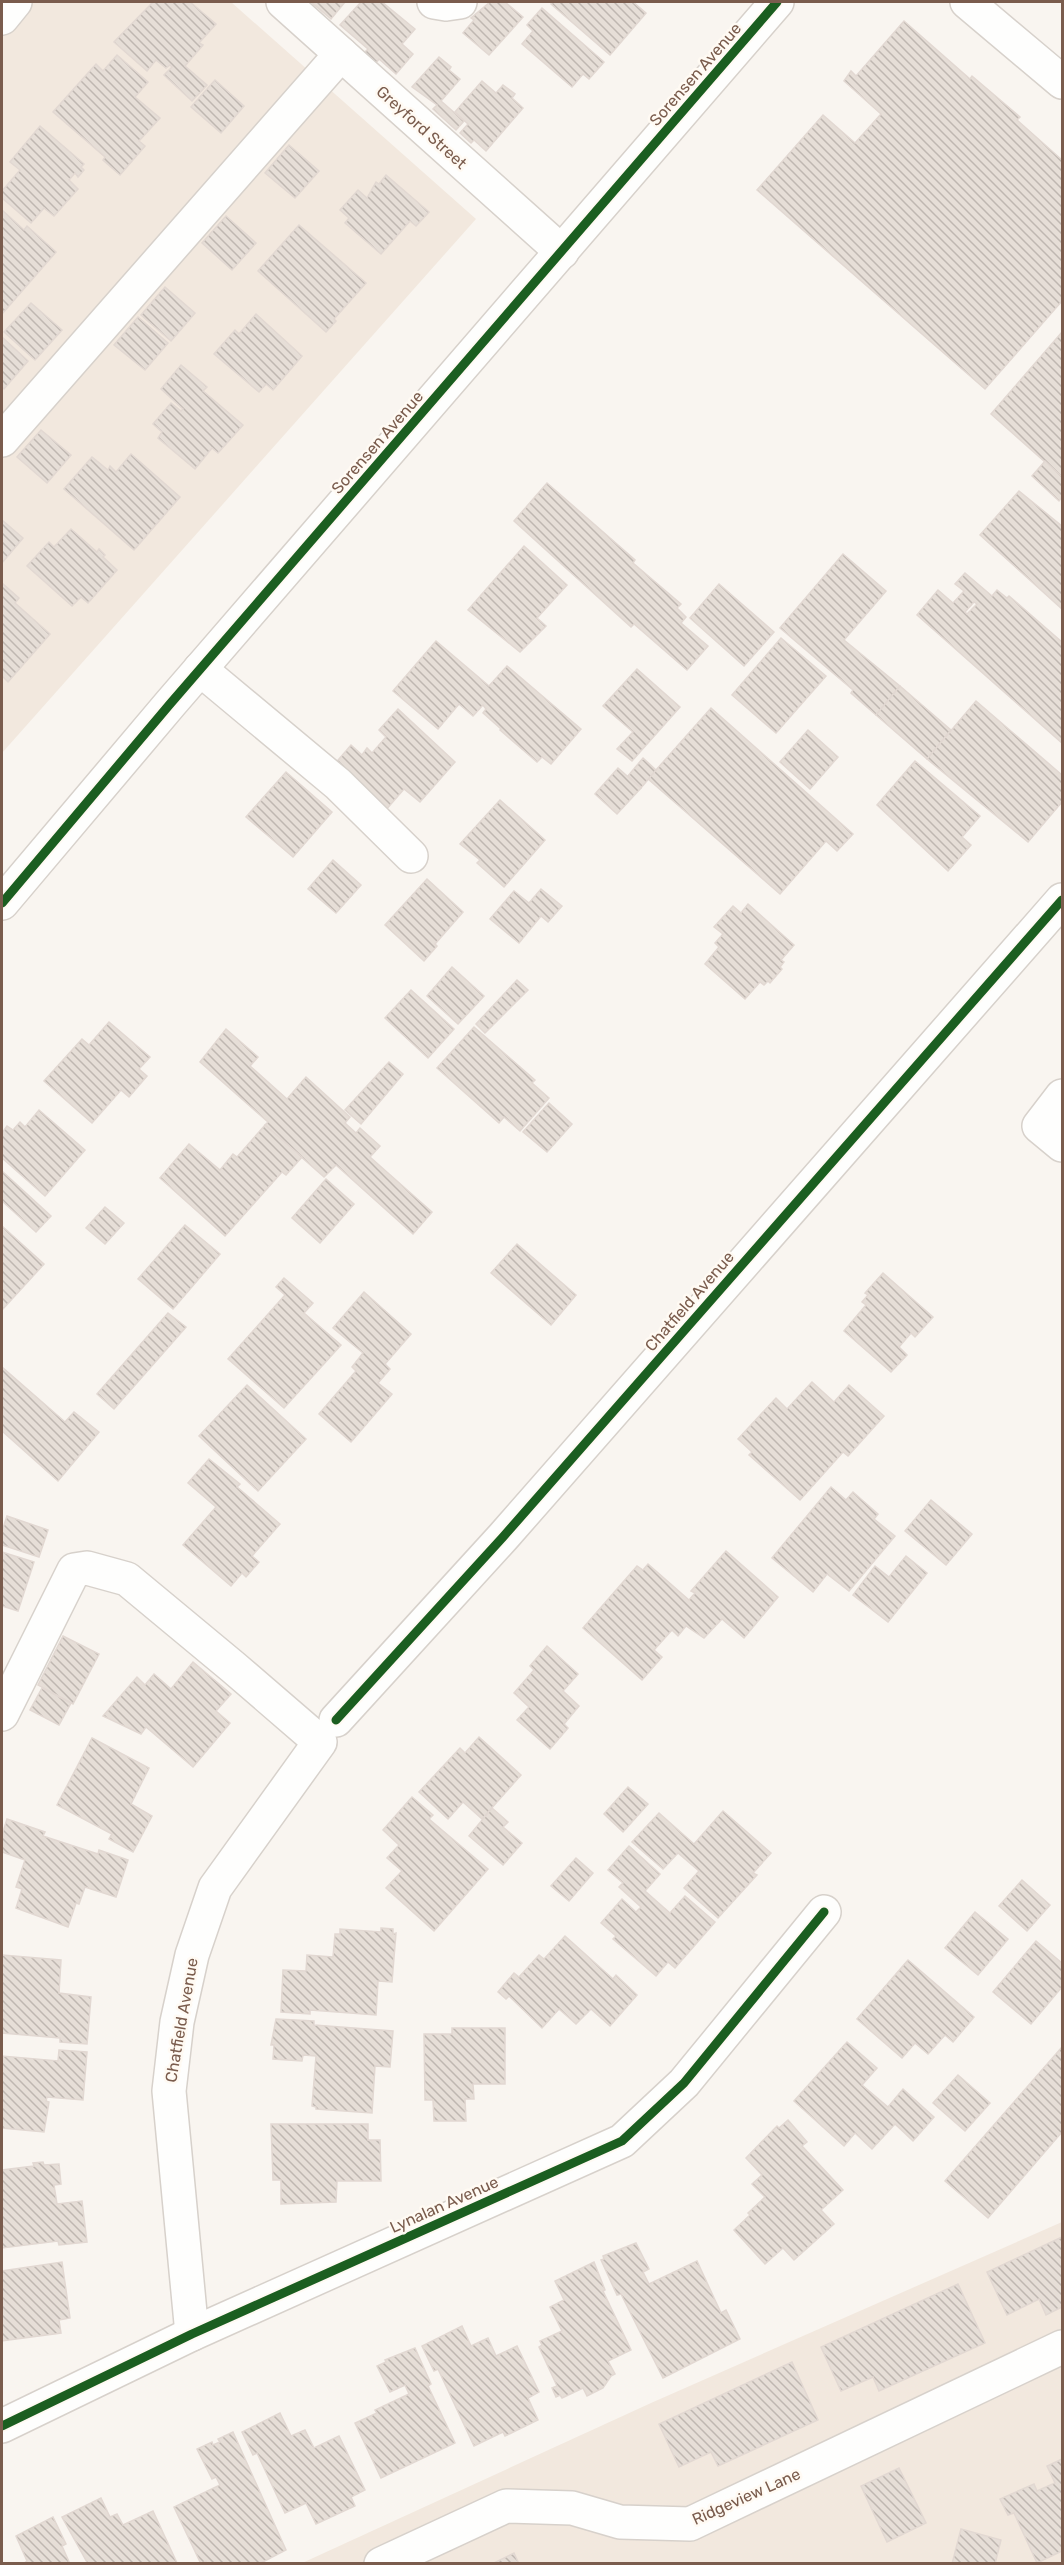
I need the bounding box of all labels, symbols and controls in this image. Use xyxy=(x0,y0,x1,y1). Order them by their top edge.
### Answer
street label: Sorensen Avenue xyxy=(646,19,745,130)
street label: Greyford Street xyxy=(373,82,471,173)
street label: Sorensen Avenue xyxy=(328,387,427,498)
street label: Chatfield Avenue xyxy=(641,1247,738,1355)
street label: Chatfield Avenue xyxy=(161,1956,202,2084)
street label: Lynalan Avenue xyxy=(387,2172,501,2237)
street label: Ridgeview Lane xyxy=(689,2464,803,2529)

